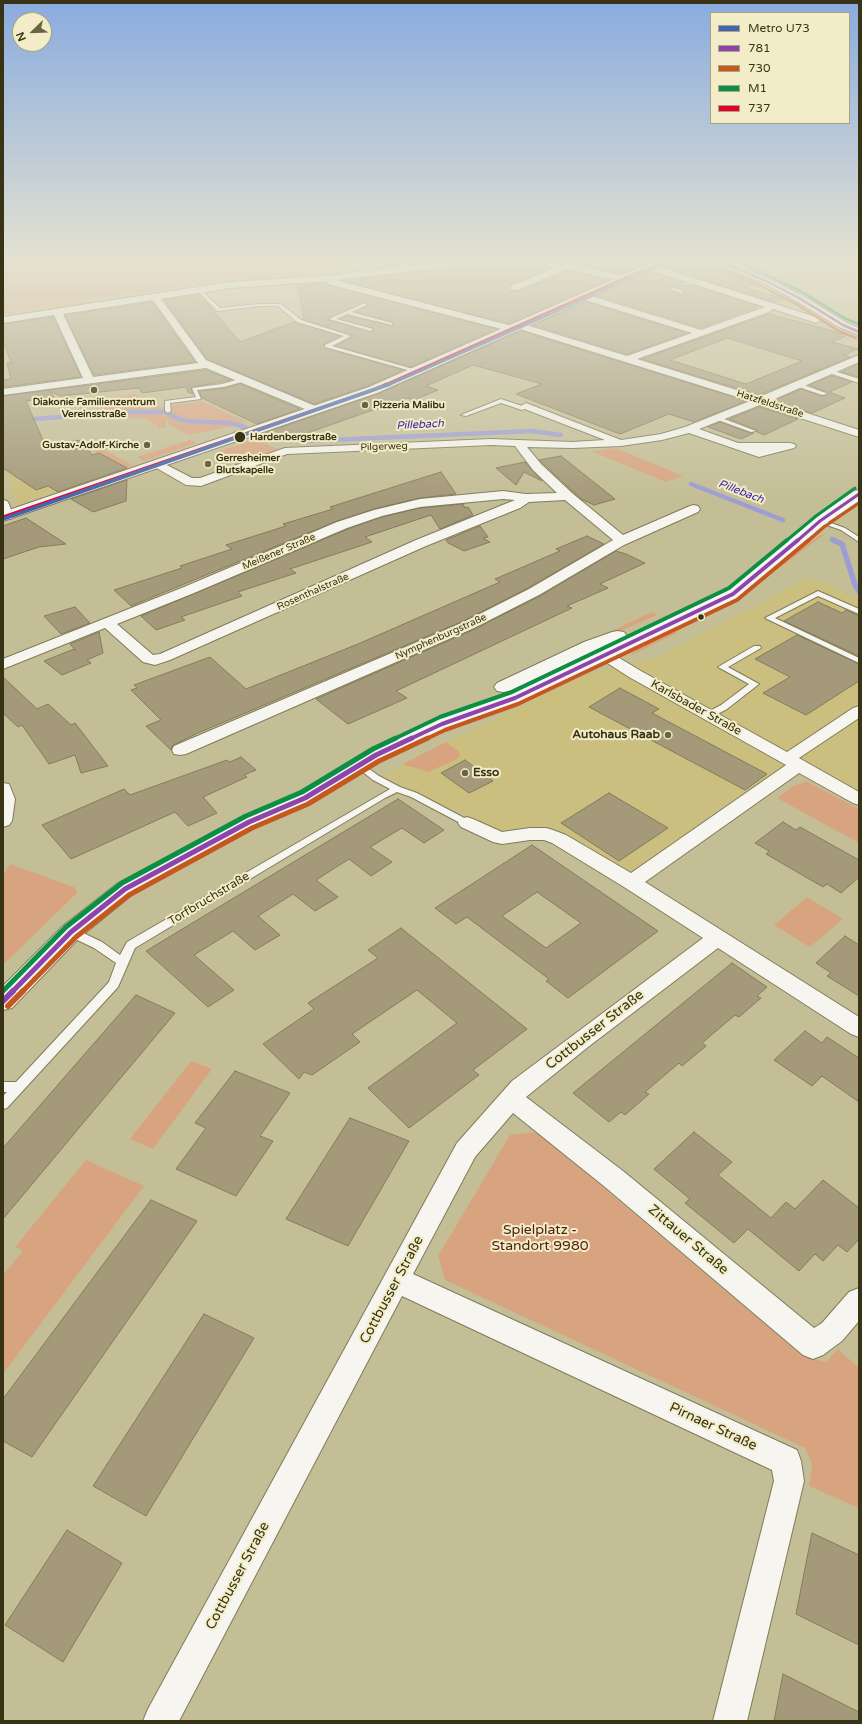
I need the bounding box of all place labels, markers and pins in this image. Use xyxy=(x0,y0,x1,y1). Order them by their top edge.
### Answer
marker: Diakonie Familienzentrum Vereinsstraße xyxy=(89,385,99,395)
place label: Diakonie Familienzentrum Vereinsstraße xyxy=(33,396,155,420)
place label: Pizzeria Malibu xyxy=(373,399,445,411)
marker: Pizzeria Malibu xyxy=(360,400,370,410)
marker: Hardenbergstraße xyxy=(233,430,247,444)
place label: Hardenbergstraße xyxy=(250,431,337,443)
place label: Gustav-Adolf-Kirche xyxy=(42,439,139,451)
marker: Gustav-Adolf-Kirche xyxy=(142,440,152,450)
place label: Gerresheimer Blutskapelle xyxy=(216,452,280,476)
marker: Gerresheimer Blutskapelle xyxy=(203,459,213,469)
unlabelled marker xyxy=(696,612,706,622)
place label: Autohaus Raab xyxy=(572,728,660,742)
marker: Autohaus Raab xyxy=(663,730,673,740)
place label: Esso xyxy=(473,766,499,780)
marker: Esso xyxy=(460,768,470,778)

